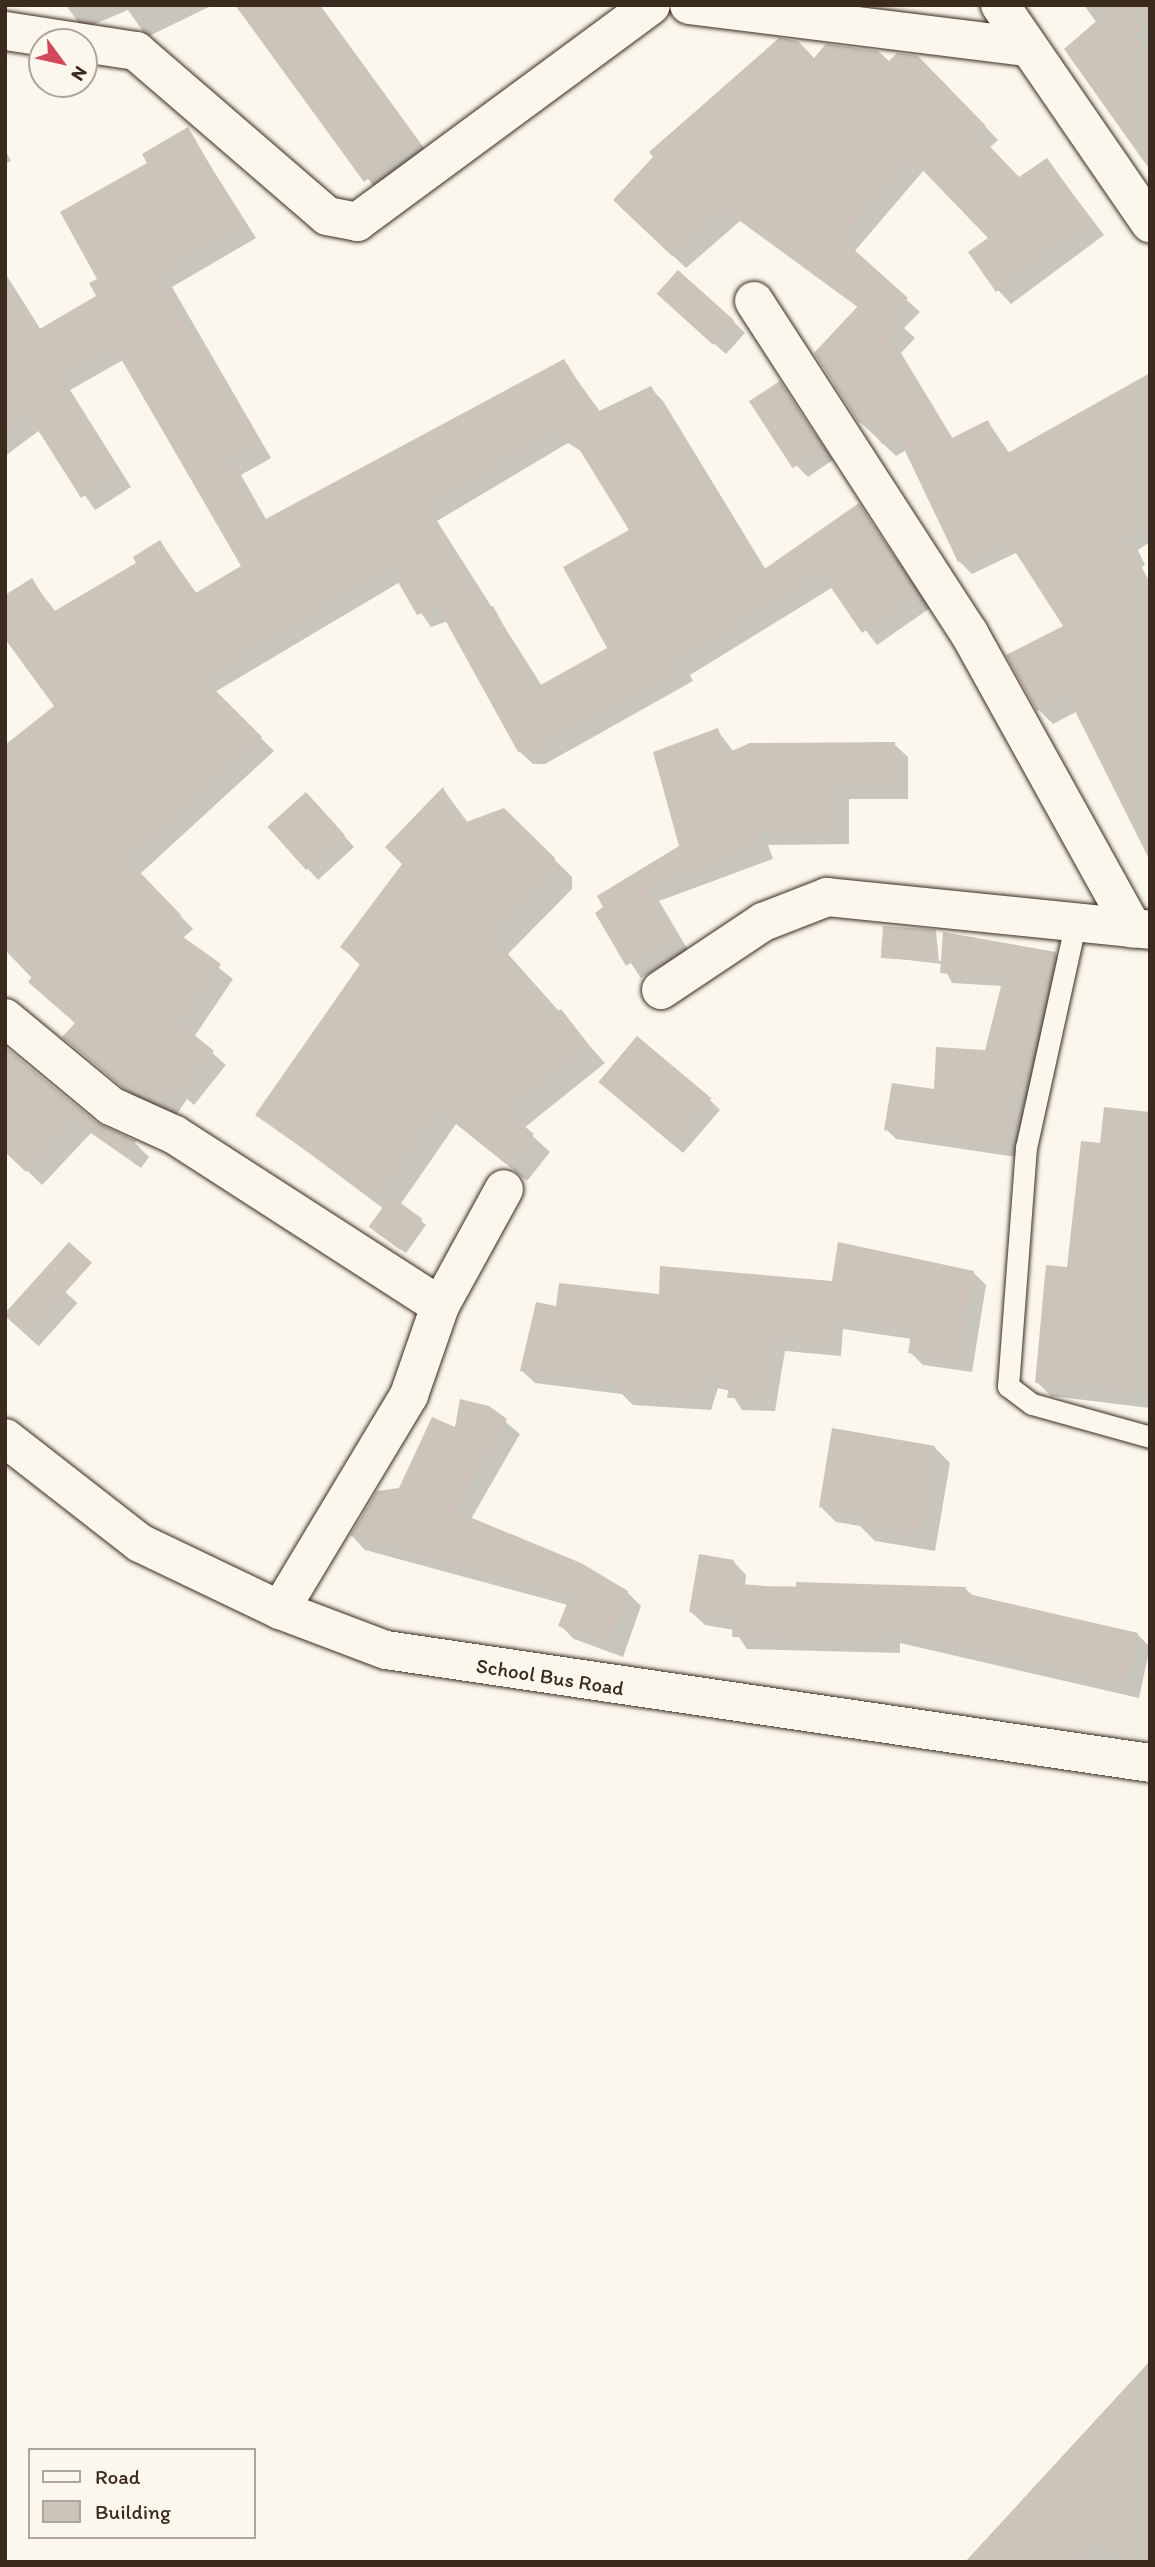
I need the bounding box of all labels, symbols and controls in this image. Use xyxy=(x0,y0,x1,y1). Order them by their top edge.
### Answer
north arrow xyxy=(28,28,98,98)
text: N xyxy=(66,62,92,85)
street label: School Bus Road xyxy=(474,1653,626,1701)
legend xyxy=(28,2448,256,2539)
text: Road xyxy=(95,2464,140,2489)
text: Building xyxy=(95,2499,171,2524)

